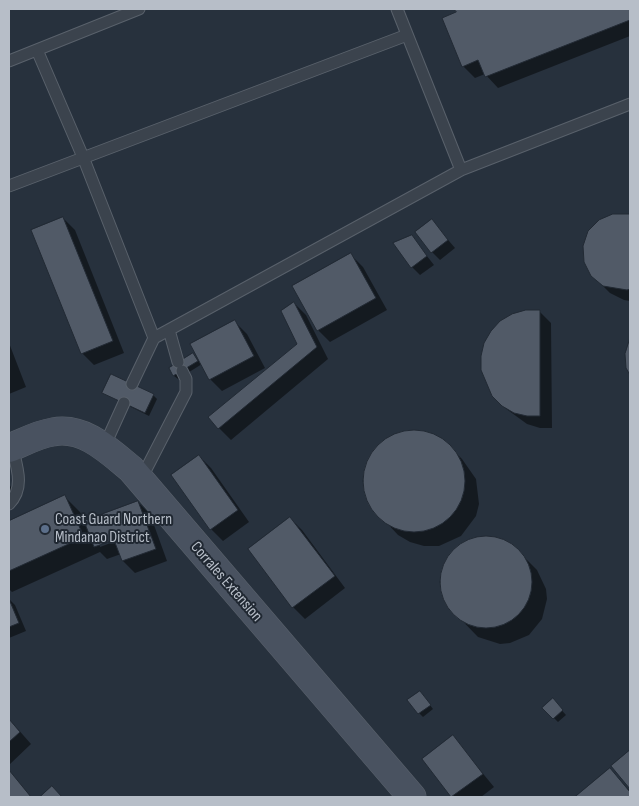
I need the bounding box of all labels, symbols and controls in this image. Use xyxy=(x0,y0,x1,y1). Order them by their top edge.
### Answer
place label: Coast Guard Northern Mindanao District xyxy=(55,510,172,548)
marker: Coast Guard Northern Mindanao District xyxy=(39,523,51,535)
street label: Corrales Extension xyxy=(186,538,266,626)

